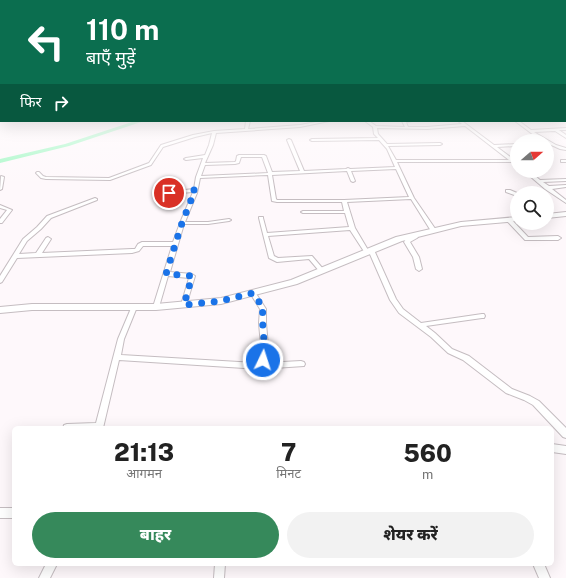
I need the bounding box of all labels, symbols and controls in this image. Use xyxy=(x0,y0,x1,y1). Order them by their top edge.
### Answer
text: 110 m xyxy=(86,13,159,46)
icon: left xyxy=(20,16,72,68)
text: बाएँ मुड़ें xyxy=(86,47,136,68)
icon: right xyxy=(50,92,72,114)
text: फिर xyxy=(20,93,42,110)
north arrow xyxy=(510,134,554,178)
map controls xyxy=(510,134,554,230)
pin xyxy=(152,176,186,210)
icon: arrive xyxy=(158,182,180,204)
button: search xyxy=(510,186,554,230)
position arrow xyxy=(242,339,284,381)
text: 21:13 xyxy=(114,438,174,466)
text: 7 xyxy=(281,438,296,466)
text: 560 xyxy=(403,439,452,467)
text: आगमन xyxy=(126,466,162,481)
text: मिनट xyxy=(276,466,301,481)
text: m xyxy=(422,467,433,482)
button: बाहर xyxy=(32,512,279,558)
button: शेयर करें xyxy=(287,512,534,558)

